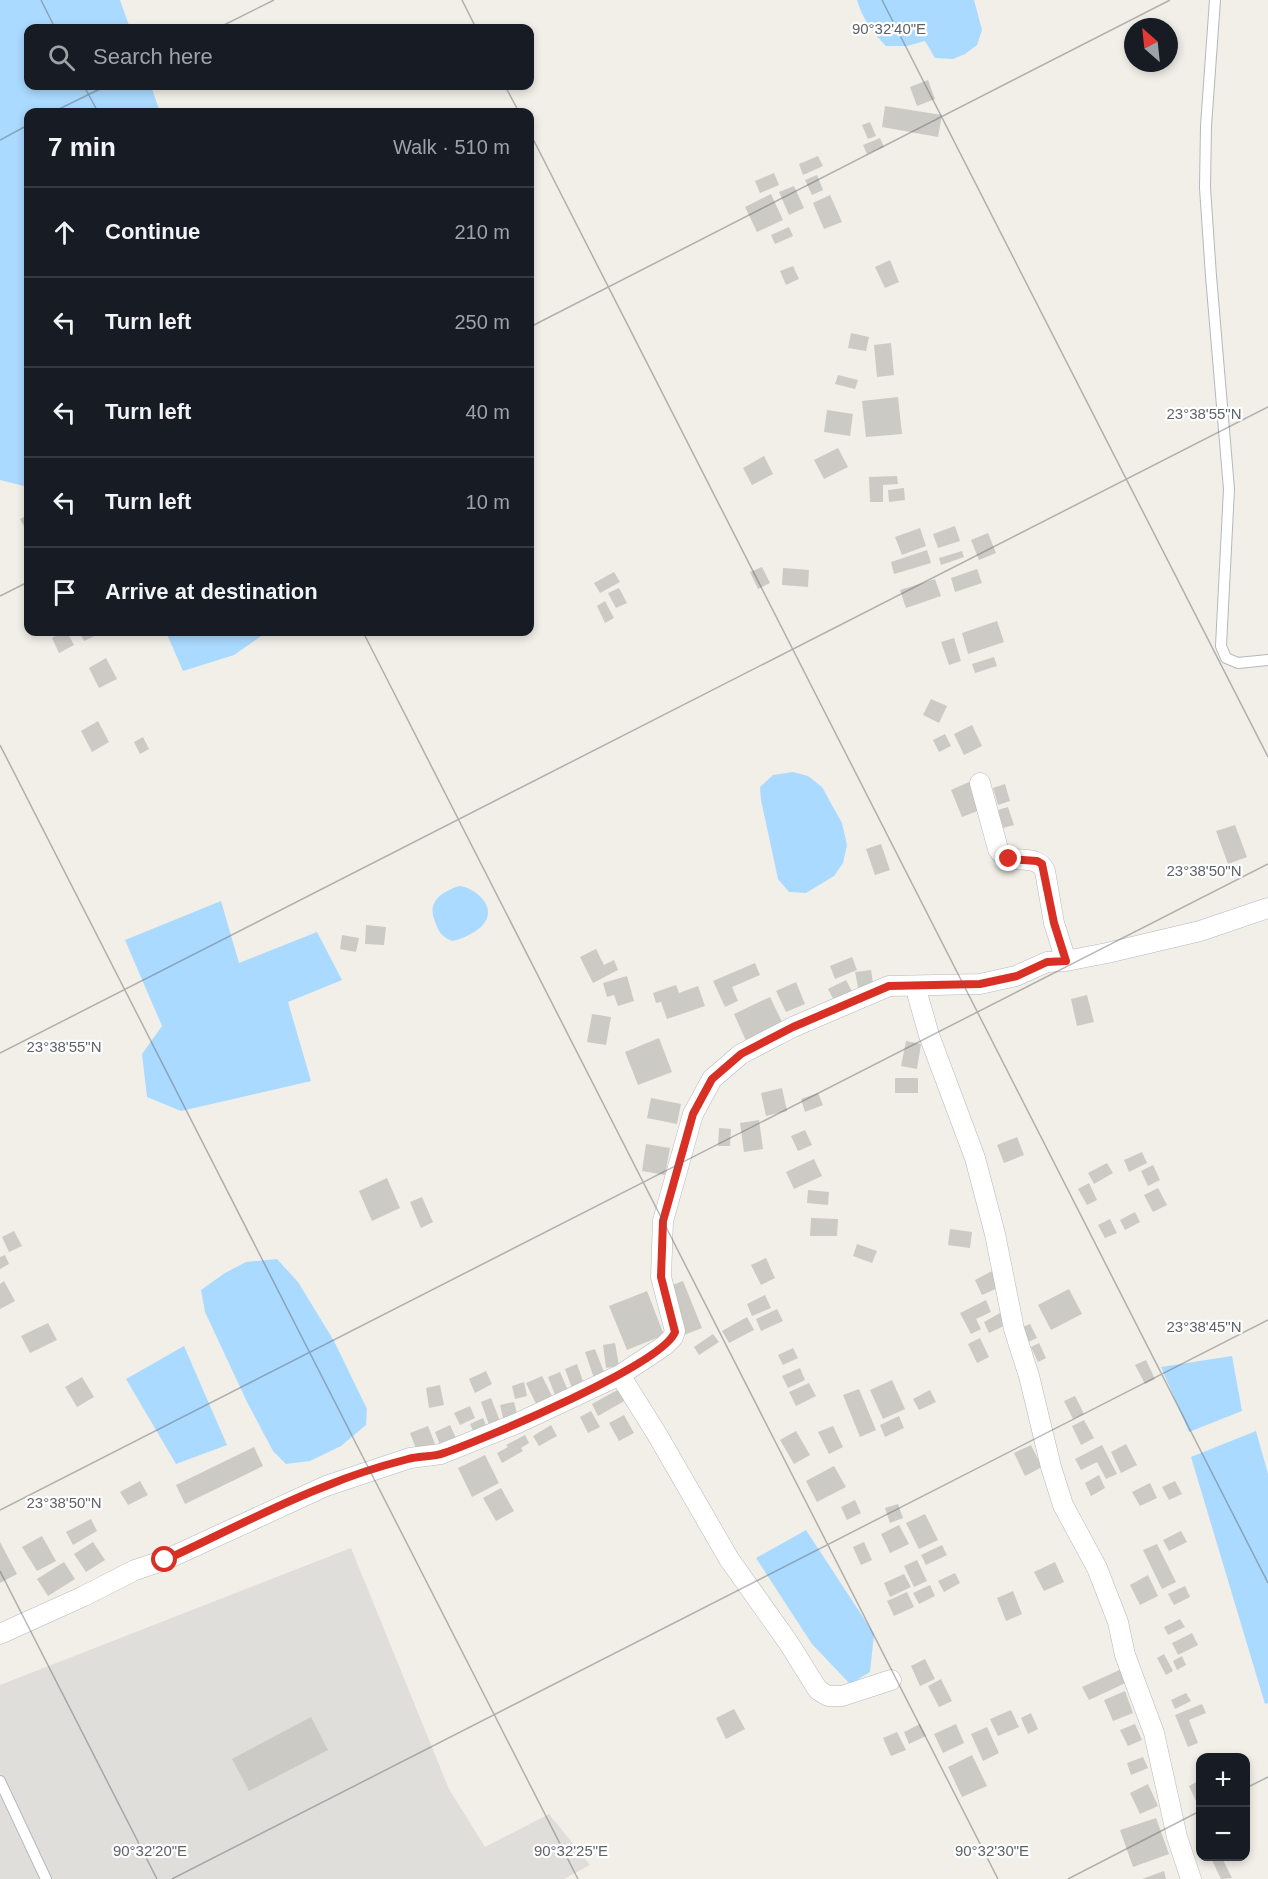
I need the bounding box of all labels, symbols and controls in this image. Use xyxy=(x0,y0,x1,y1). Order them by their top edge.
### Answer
north arrow xyxy=(1124,18,1178,72)
text: 90°32'40"E xyxy=(852,20,926,37)
search box xyxy=(24,24,534,90)
icon: search xyxy=(45,41,78,74)
text: Search here xyxy=(93,44,213,69)
text: 7 min xyxy=(48,132,116,162)
text: Walk · 510 m xyxy=(393,136,510,158)
icon: ahead xyxy=(48,216,81,249)
text: Continue xyxy=(105,219,200,244)
text: 210 m xyxy=(454,221,510,243)
icon: left xyxy=(48,306,81,339)
text: Turn left xyxy=(105,309,191,334)
text: 250 m xyxy=(454,311,510,333)
icon: left xyxy=(48,396,81,429)
text: Turn left xyxy=(105,399,191,424)
text: 40 m xyxy=(466,401,510,423)
text: 23°38'55"N xyxy=(1166,405,1242,422)
icon: left xyxy=(48,486,81,519)
text: Turn left xyxy=(105,489,191,514)
text: 10 m xyxy=(466,491,510,513)
icon: arrive xyxy=(48,576,81,609)
text: Arrive at destination xyxy=(105,579,318,604)
route end xyxy=(995,845,1021,871)
text: 23°38'50"N xyxy=(1166,862,1242,879)
text: 23°38'55"N xyxy=(26,1038,102,1055)
text: 23°38'45"N xyxy=(1166,1318,1242,1335)
text: 23°38'50"N xyxy=(26,1494,102,1511)
route start xyxy=(151,1546,177,1572)
map controls xyxy=(1196,1753,1250,1861)
button: + xyxy=(1196,1753,1250,1807)
button: − xyxy=(1196,1807,1250,1861)
text: 90°32'20"E xyxy=(113,1842,187,1859)
text: 90°32'25"E xyxy=(534,1842,608,1859)
text: 90°32'30"E xyxy=(955,1842,1029,1859)

